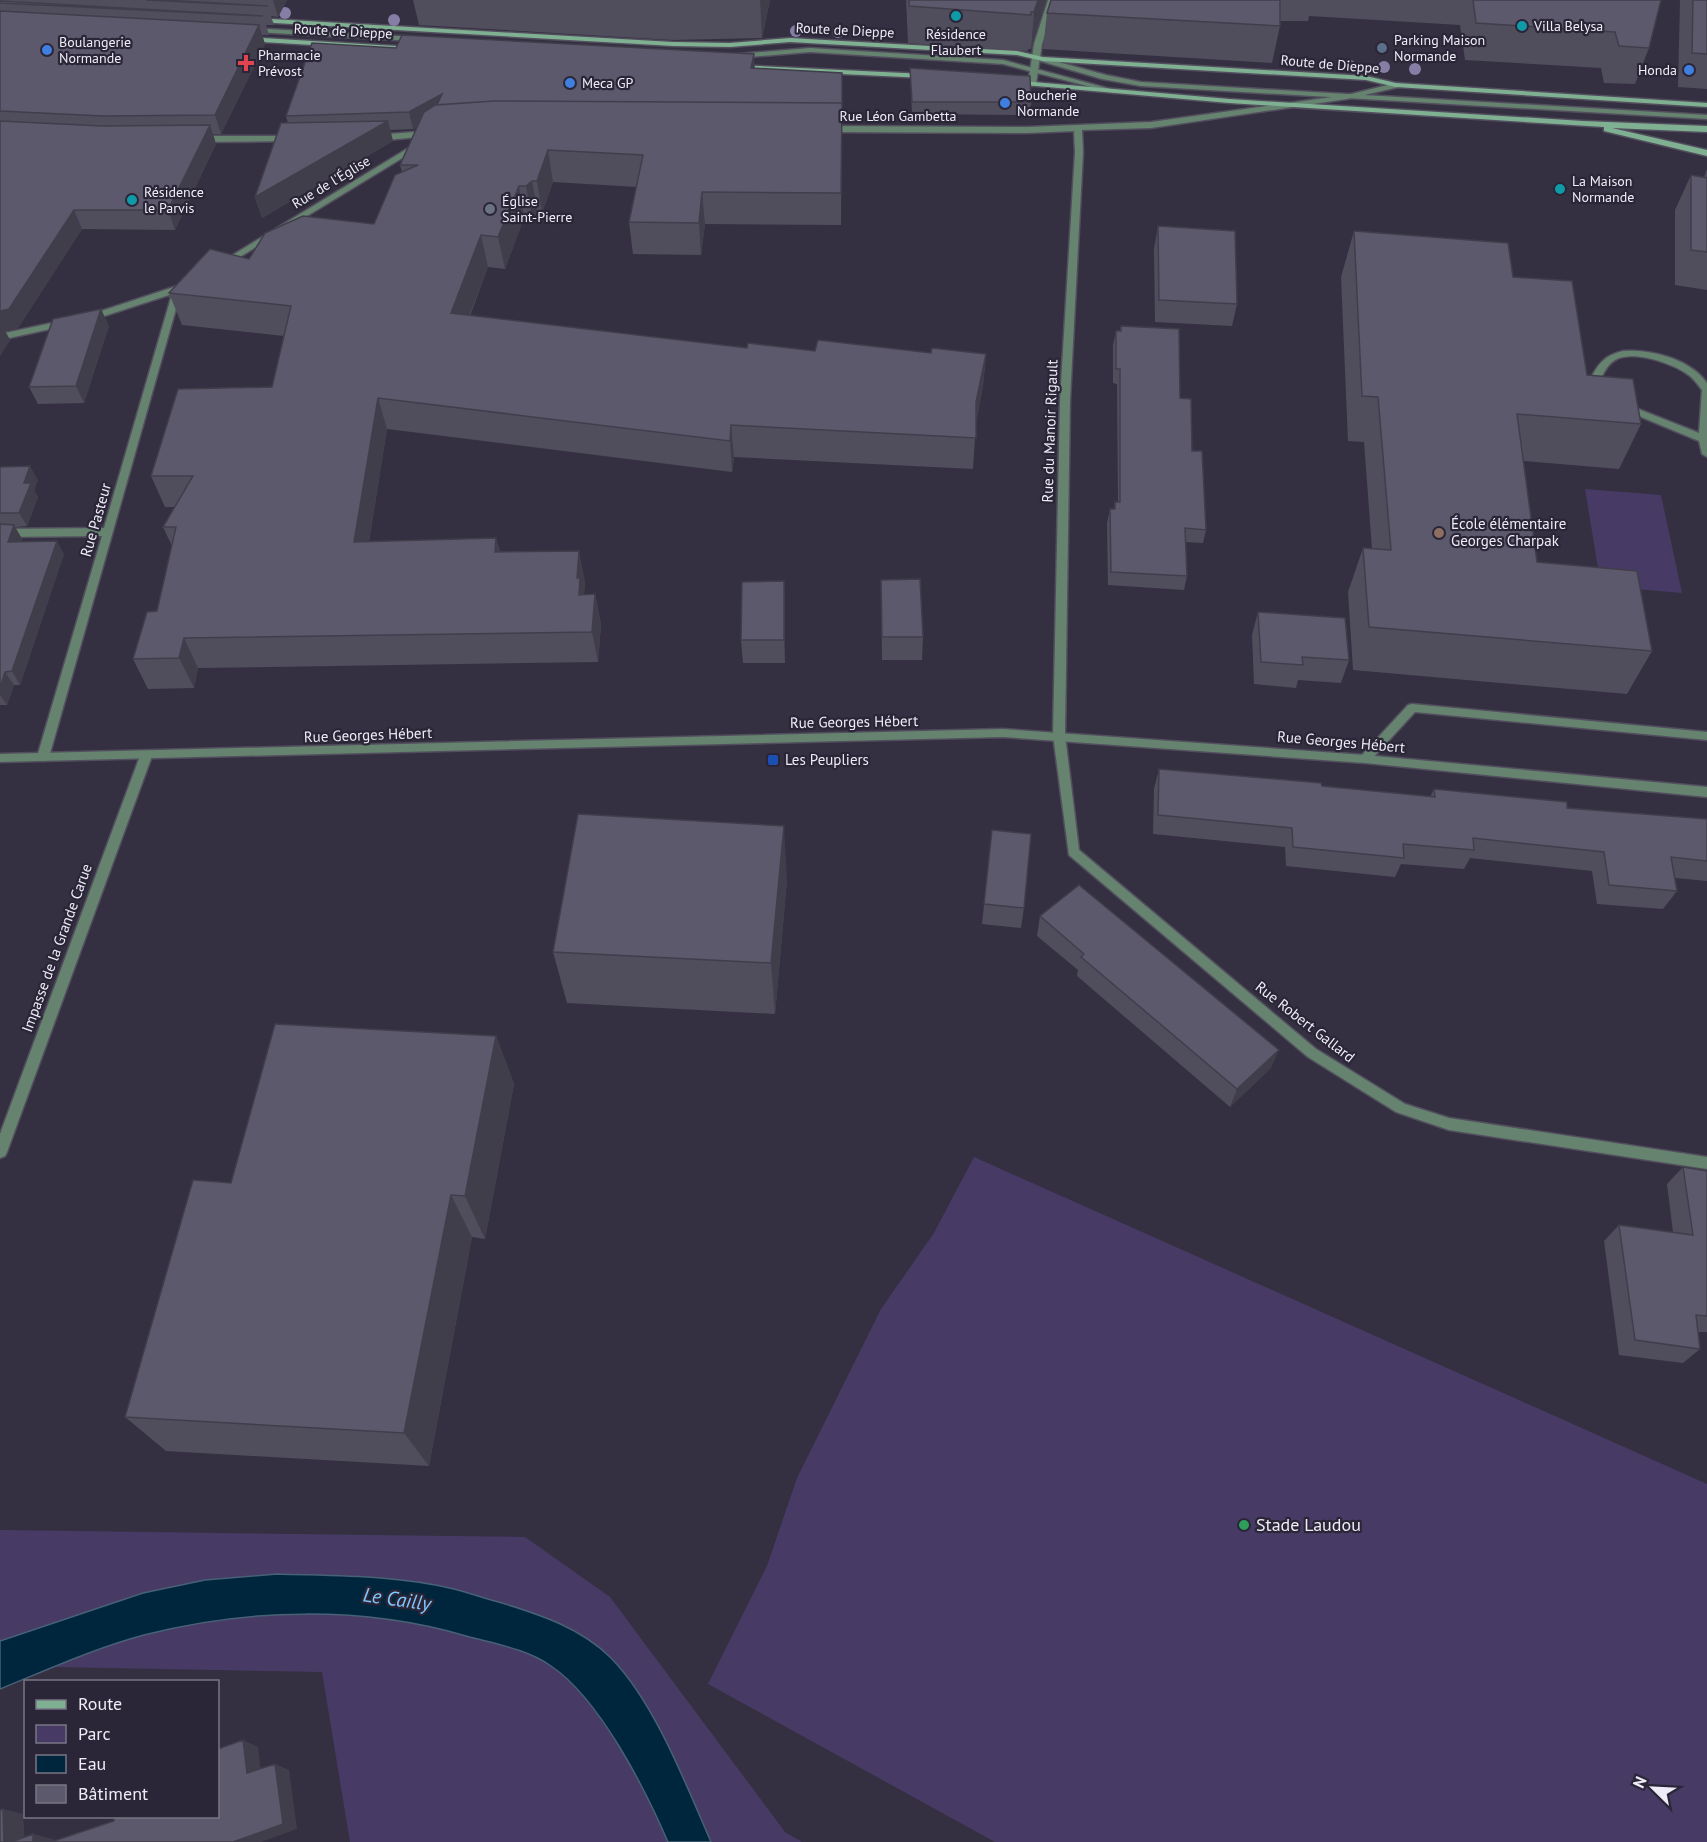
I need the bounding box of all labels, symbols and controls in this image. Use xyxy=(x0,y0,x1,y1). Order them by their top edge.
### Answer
marker: Résidence Flaubert xyxy=(949,9,963,23)
place label: Villa Belysa xyxy=(1533,17,1603,35)
street label: Route de Dieppe xyxy=(795,18,895,42)
street label: Route de Dieppe xyxy=(293,19,393,43)
marker: Villa Belysa xyxy=(1515,19,1529,33)
place label: Résidence Flaubert xyxy=(926,25,986,59)
place label: Parking Maison Normande xyxy=(1394,31,1485,65)
place label: Boulangerie Normande xyxy=(59,33,131,67)
marker: Parking Maison Normande xyxy=(1375,41,1389,55)
marker: Boulangerie Normande xyxy=(40,43,54,57)
place label: Pharmacie Prévost xyxy=(258,46,321,80)
street label: Route de Dieppe xyxy=(1280,51,1380,77)
marker: Pharmacie Prévost xyxy=(239,56,253,70)
place label: Honda xyxy=(1638,61,1677,79)
marker: Honda xyxy=(1682,63,1696,77)
place label: Meca GP xyxy=(582,74,634,92)
marker: Meca GP xyxy=(563,76,577,90)
place label: Boucherie Normande xyxy=(1017,86,1079,120)
marker: Boucherie Normande xyxy=(998,96,1012,110)
street label: Rue Léon Gambetta xyxy=(840,107,956,125)
street label: Rue de l'Église xyxy=(289,152,373,212)
place label: La Maison Normande xyxy=(1572,172,1634,206)
marker: La Maison Normande xyxy=(1553,182,1567,196)
place label: Résidence le Parvis xyxy=(144,183,204,217)
place label: Église Saint-Pierre xyxy=(502,192,572,226)
marker: Résidence le Parvis xyxy=(125,193,139,207)
marker: Église Saint-Pierre xyxy=(483,202,497,216)
street label: Rue du Manoir Rigault xyxy=(1038,359,1061,503)
street label: Rue Pasteur xyxy=(76,481,115,559)
place label: École élémentaire Georges Charpak xyxy=(1451,514,1566,550)
marker: École élémentaire Georges Charpak xyxy=(1432,526,1446,540)
street label: Rue Georges Hébert xyxy=(790,711,918,732)
street label: Rue Georges Hébert xyxy=(304,723,432,746)
street label: Rue Georges Hébert xyxy=(1276,726,1406,757)
place label: Les Peupliers xyxy=(785,750,869,769)
marker: Les Peupliers xyxy=(766,753,780,767)
street label: Impasse de la Grande Carue xyxy=(17,861,96,1035)
street label: Rue Robert Gallard xyxy=(1252,977,1359,1066)
place label: Stade Laudou xyxy=(1256,1513,1361,1536)
marker: Stade Laudou xyxy=(1237,1518,1251,1532)
water label: Le Cailly xyxy=(361,1581,434,1617)
legend xyxy=(24,1680,219,1818)
text: Route xyxy=(78,1692,122,1715)
text: Parc xyxy=(78,1722,111,1745)
text: Eau xyxy=(78,1752,106,1775)
north arrow xyxy=(1623,1758,1683,1818)
text: N xyxy=(1628,1773,1651,1791)
text: Bâtiment xyxy=(78,1782,148,1805)

